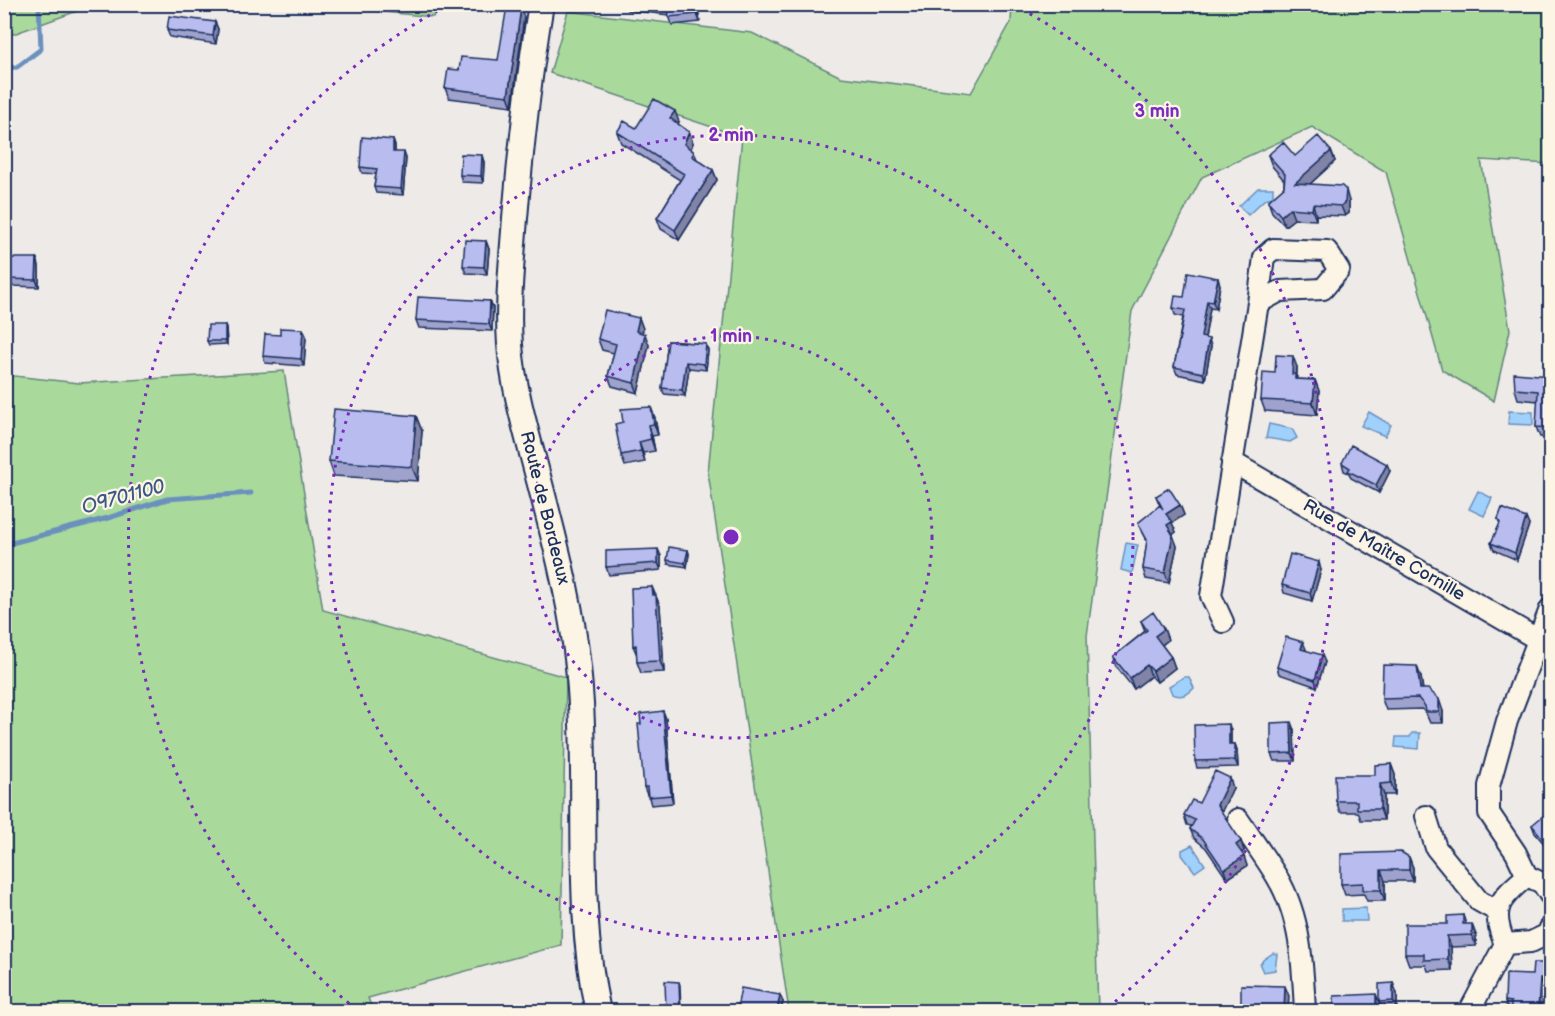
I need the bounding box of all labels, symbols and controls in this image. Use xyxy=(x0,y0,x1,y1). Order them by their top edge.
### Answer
text: 3 min xyxy=(1134,101,1180,122)
text: 2 min xyxy=(708,125,754,146)
text: 1 min xyxy=(710,326,752,347)
street label: Route de Bordeaux xyxy=(516,429,574,588)
water label: O9701100 xyxy=(79,474,168,520)
street label: Rue de Maître Cornille xyxy=(1299,495,1469,605)
centre of rings xyxy=(721,527,741,547)

